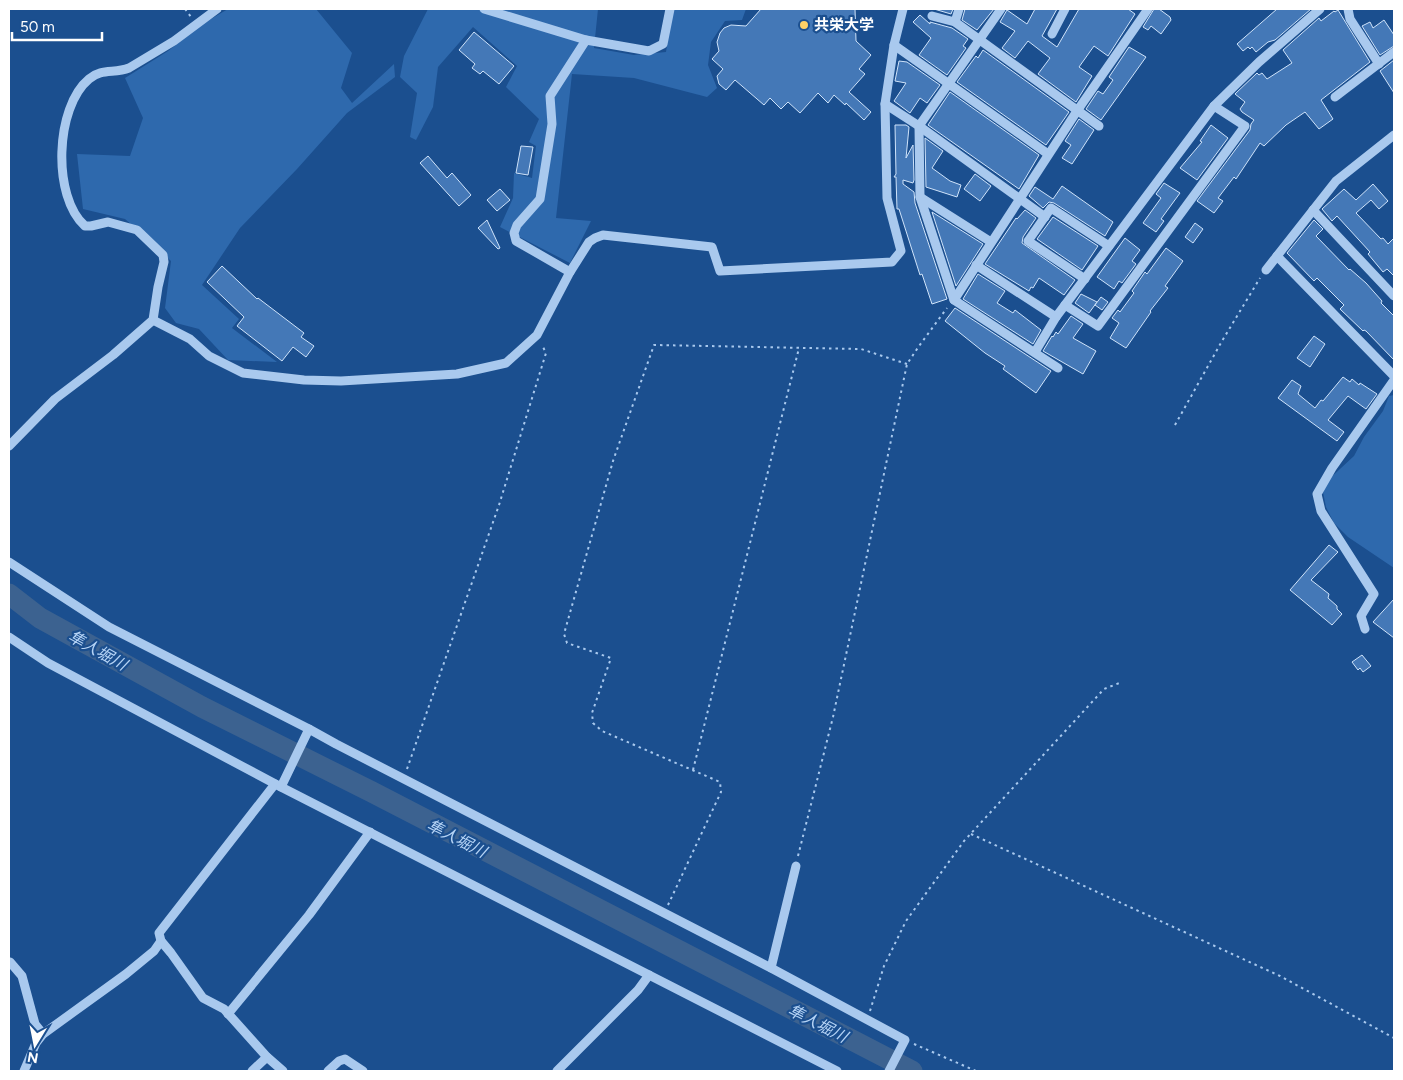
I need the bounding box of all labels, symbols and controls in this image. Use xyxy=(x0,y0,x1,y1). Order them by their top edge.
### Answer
scale bar xyxy=(12,10,102,42)
place label: 共栄大学 xyxy=(814,16,874,34)
text: 50 m xyxy=(20,18,55,36)
marker: 共栄大学 xyxy=(798,19,810,31)
water label: 隼人堀川 xyxy=(65,627,132,675)
water label: 隼人堀川 xyxy=(424,815,491,862)
water label: 隼人堀川 xyxy=(785,1000,852,1047)
north arrow xyxy=(10,1020,60,1070)
text: N xyxy=(26,1048,40,1067)

